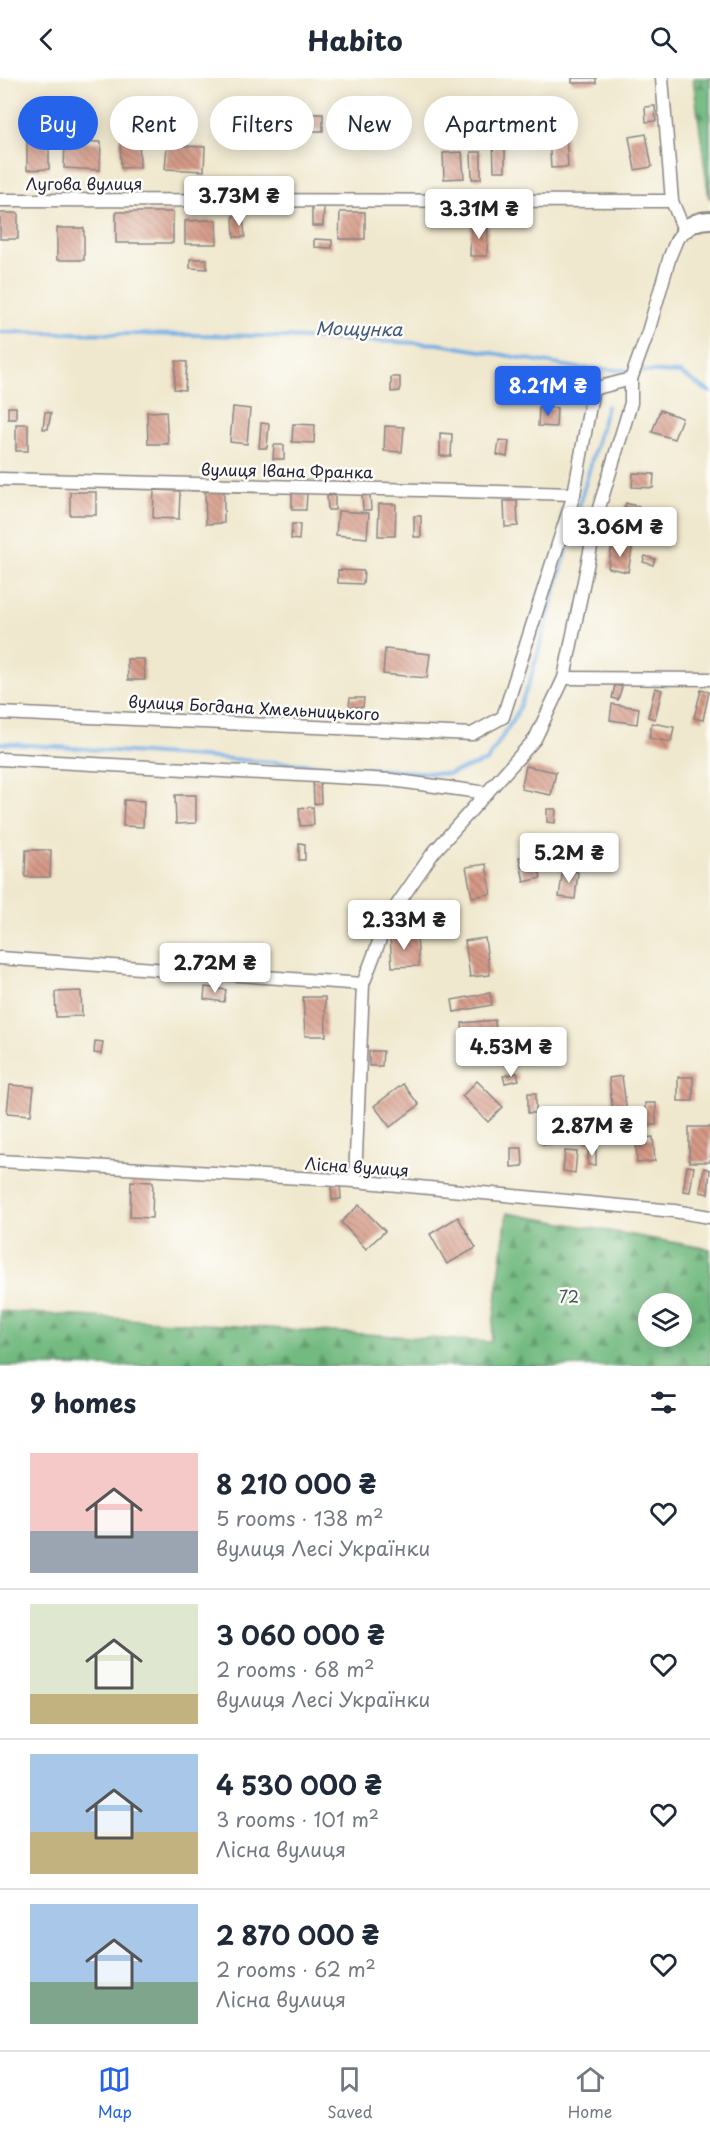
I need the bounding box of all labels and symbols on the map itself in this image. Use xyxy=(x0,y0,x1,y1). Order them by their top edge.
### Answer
street label: Лугова вулиця xyxy=(26,171,142,195)
pin: 3.73M ₴ xyxy=(184,176,294,227)
pin: 3.31M ₴ xyxy=(424,189,534,240)
water label: Мощунка xyxy=(315,314,403,342)
pin: 8.21M ₴ xyxy=(493,366,603,417)
street label: вулиця Івана Франка xyxy=(201,456,373,484)
pin: 3.06M ₴ xyxy=(565,507,675,558)
street label: вулиця Богдана Хмельницького xyxy=(128,688,380,726)
pin: 5.2M ₴ xyxy=(520,833,618,884)
pin: 2.33M ₴ xyxy=(349,900,459,951)
pin: 2.72M ₴ xyxy=(160,943,270,994)
pin: 4.53M ₴ xyxy=(456,1027,566,1078)
pin: 2.87M ₴ xyxy=(537,1106,647,1157)
street label: Лісна вулиця xyxy=(304,1150,410,1182)
park label: 72 xyxy=(559,1284,579,1308)

